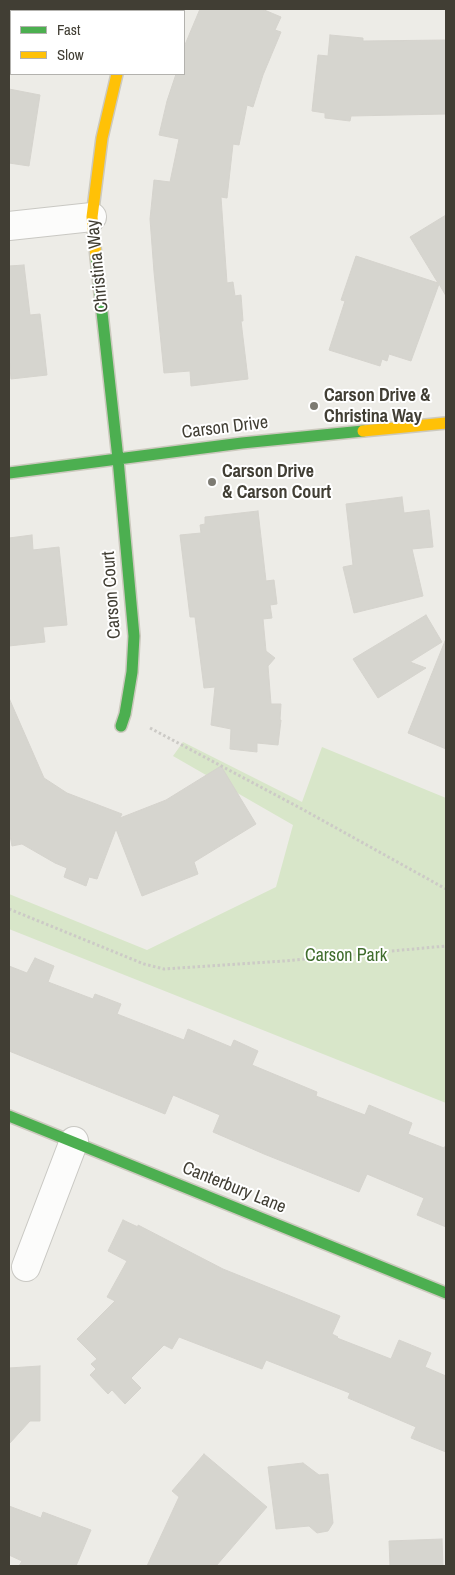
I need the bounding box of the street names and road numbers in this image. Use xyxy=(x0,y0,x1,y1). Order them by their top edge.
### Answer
street label: Christina Way xyxy=(82,219,114,313)
street label: Carson Drive xyxy=(181,412,269,444)
street label: Carson Court xyxy=(98,550,126,640)
street label: Canterbury Lane xyxy=(179,1157,289,1219)

